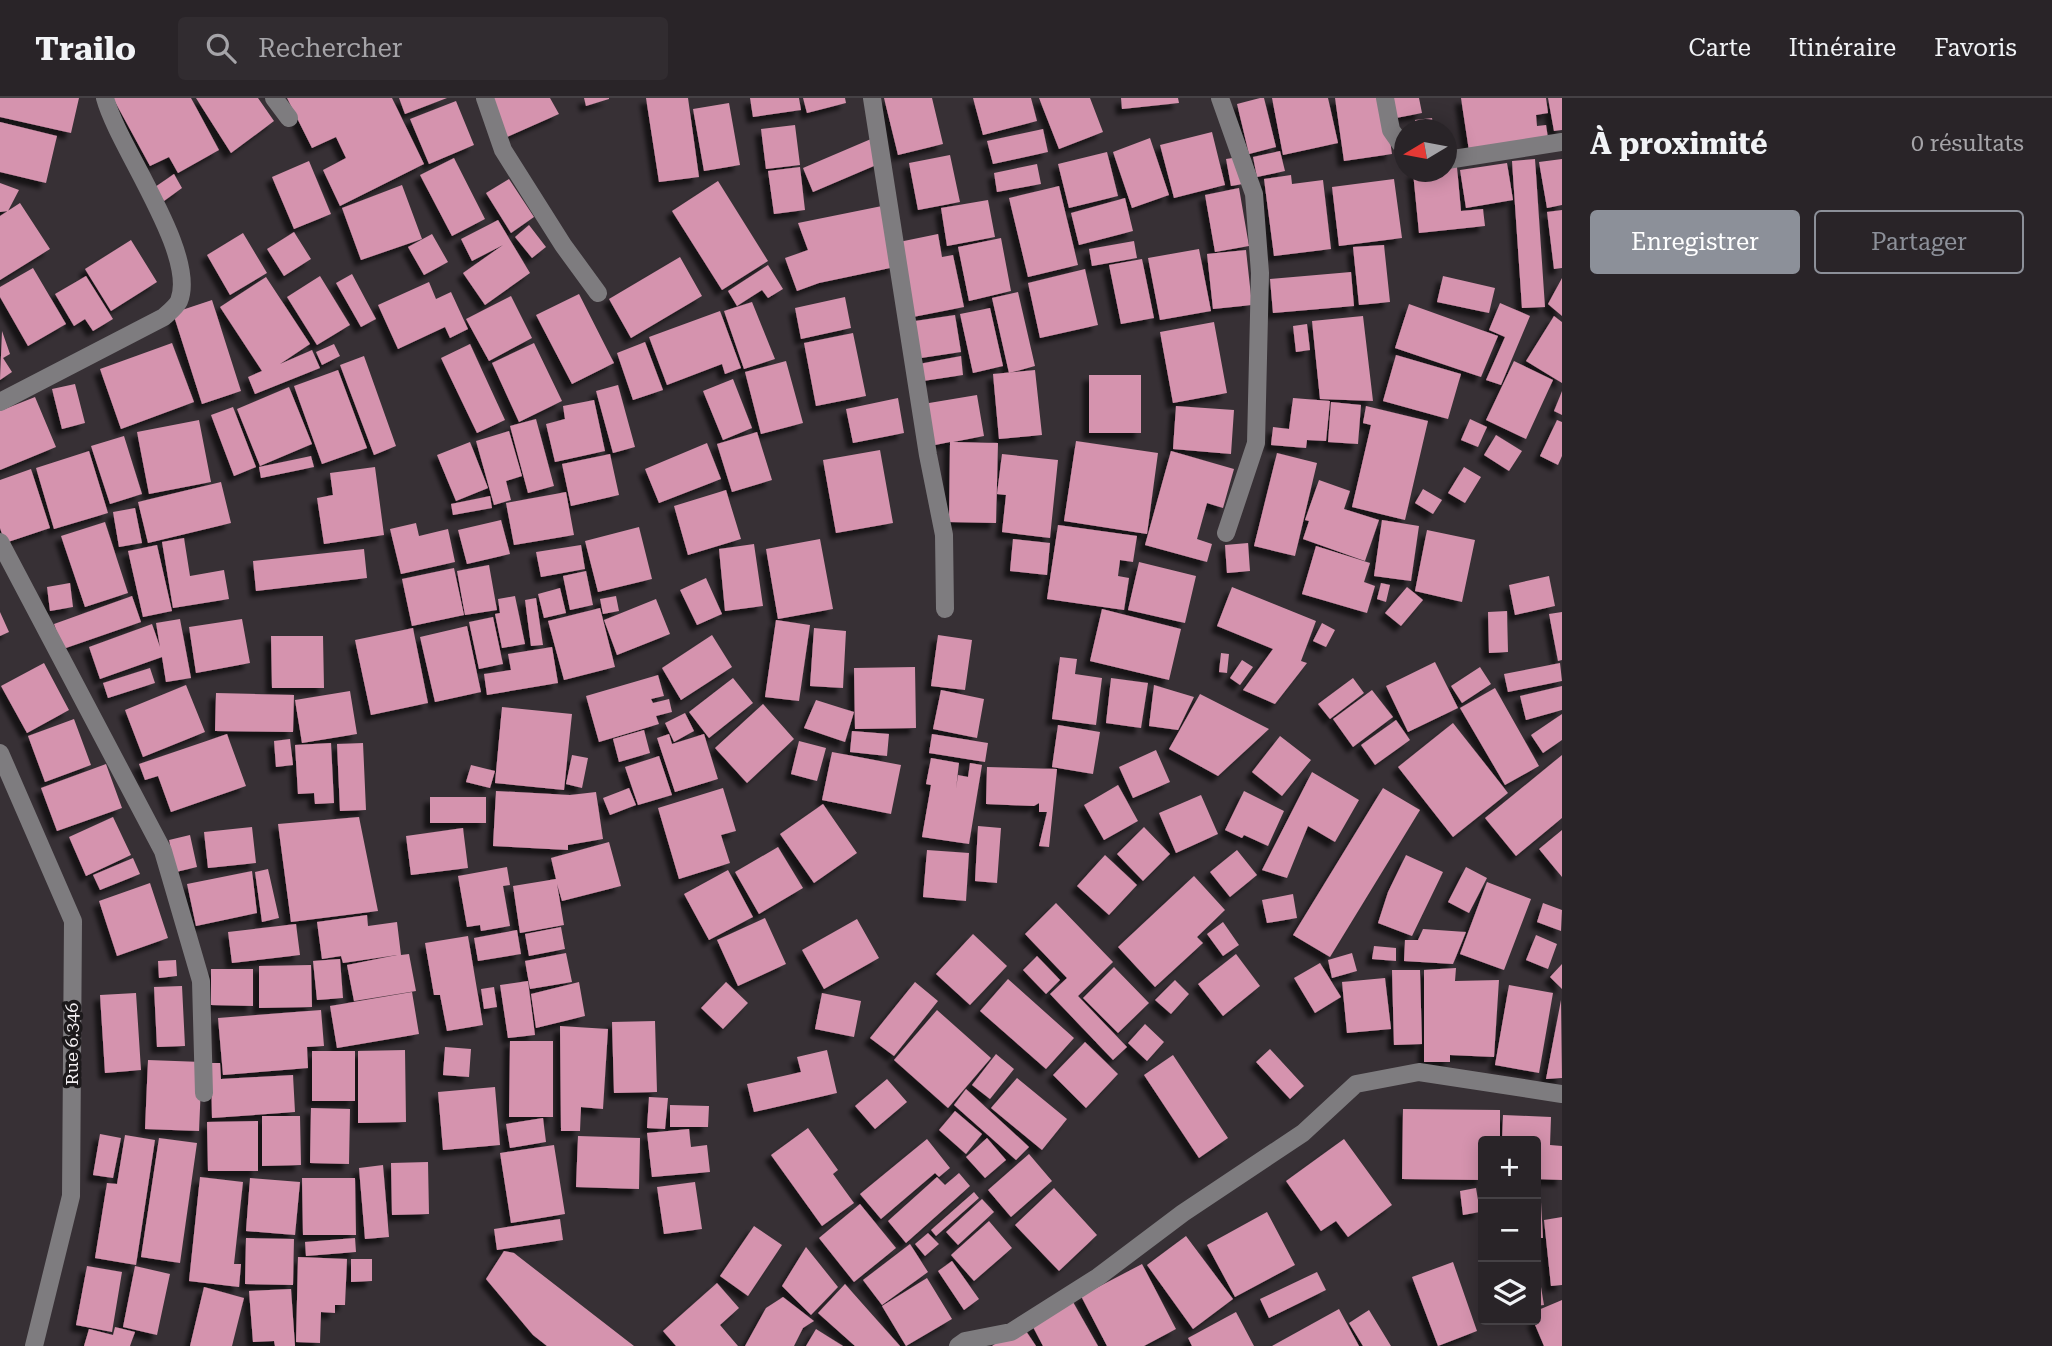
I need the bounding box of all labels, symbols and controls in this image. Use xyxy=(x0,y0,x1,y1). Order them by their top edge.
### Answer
search box xyxy=(178,17,668,80)
text: Trailo xyxy=(35,29,136,68)
icon: search xyxy=(202,29,240,67)
text: Rechercher xyxy=(258,33,403,63)
text: Carte xyxy=(1689,34,1751,62)
text: Itinéraire xyxy=(1789,34,1896,62)
text: Favoris xyxy=(1934,34,2017,62)
north arrow xyxy=(1394,119,1457,182)
text: À proximité xyxy=(1590,126,1768,161)
text: 0 résultats xyxy=(1911,130,2024,157)
button: Enregistrer xyxy=(1590,210,1800,274)
button: Partager xyxy=(1814,210,2024,274)
street label: Rue 6.346 xyxy=(61,1003,82,1085)
map controls xyxy=(1478,1136,1541,1325)
button: + xyxy=(1478,1136,1541,1199)
button: − xyxy=(1478,1199,1541,1262)
button: layers xyxy=(1478,1262,1541,1325)

